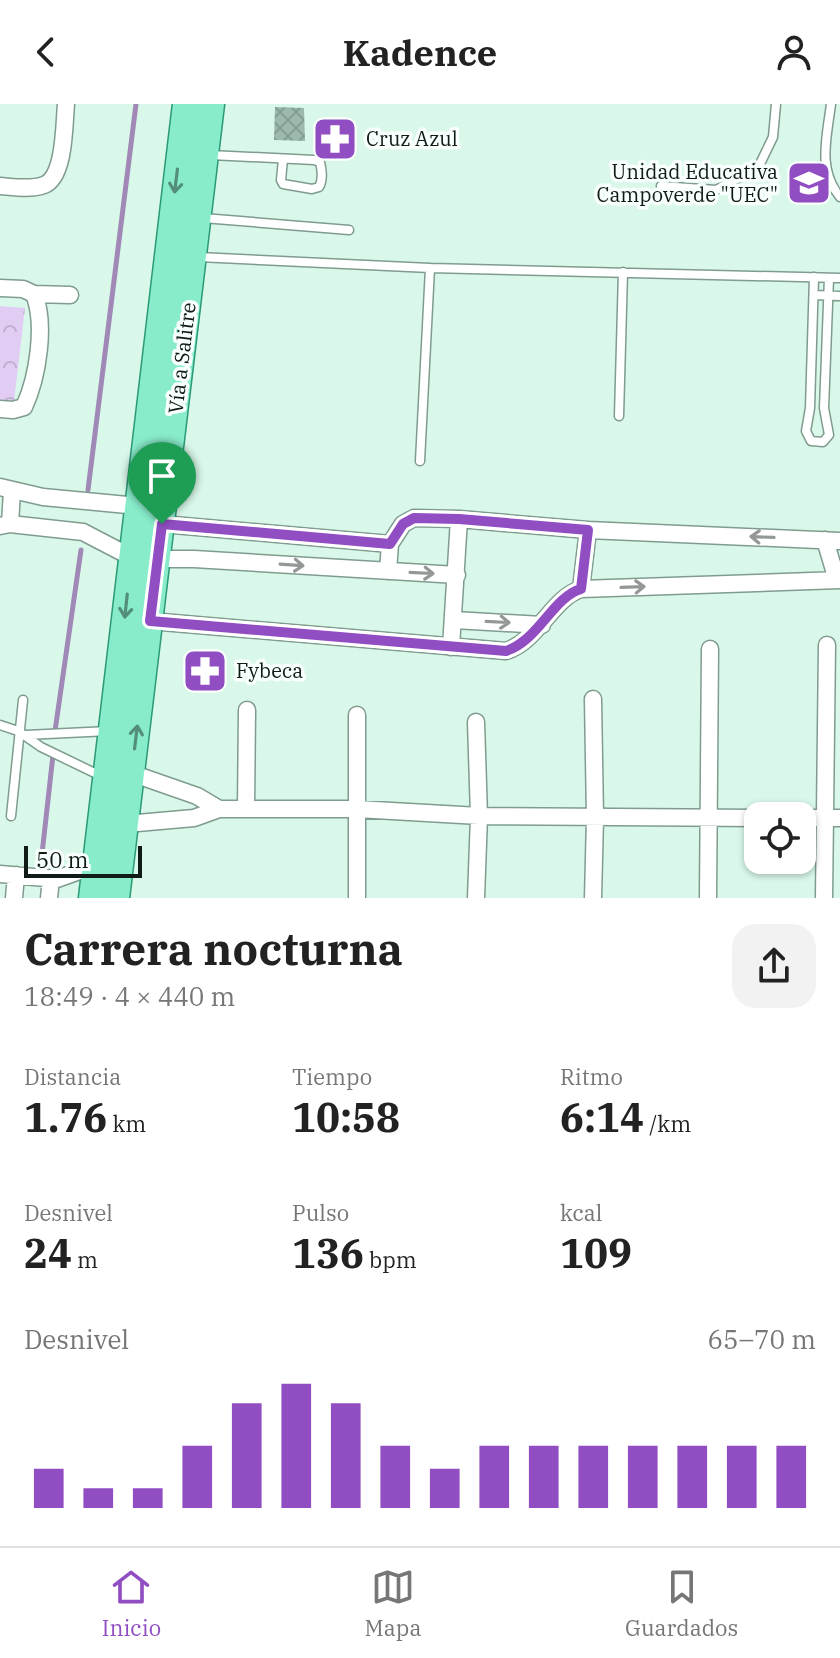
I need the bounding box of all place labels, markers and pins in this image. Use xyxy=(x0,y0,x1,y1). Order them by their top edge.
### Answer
pharmacy icon: Cruz Azul xyxy=(311,115,359,163)
place label: Cruz Azul xyxy=(366,125,458,152)
place label: Unidad Educativa Campoverde "UEC" xyxy=(597,158,778,208)
school or university icon: Unidad Educativa Campoverde "UEC" xyxy=(785,159,833,207)
pin xyxy=(128,442,196,524)
pharmacy icon: Fybeca xyxy=(181,647,229,695)
place label: Fybeca xyxy=(236,657,303,684)

